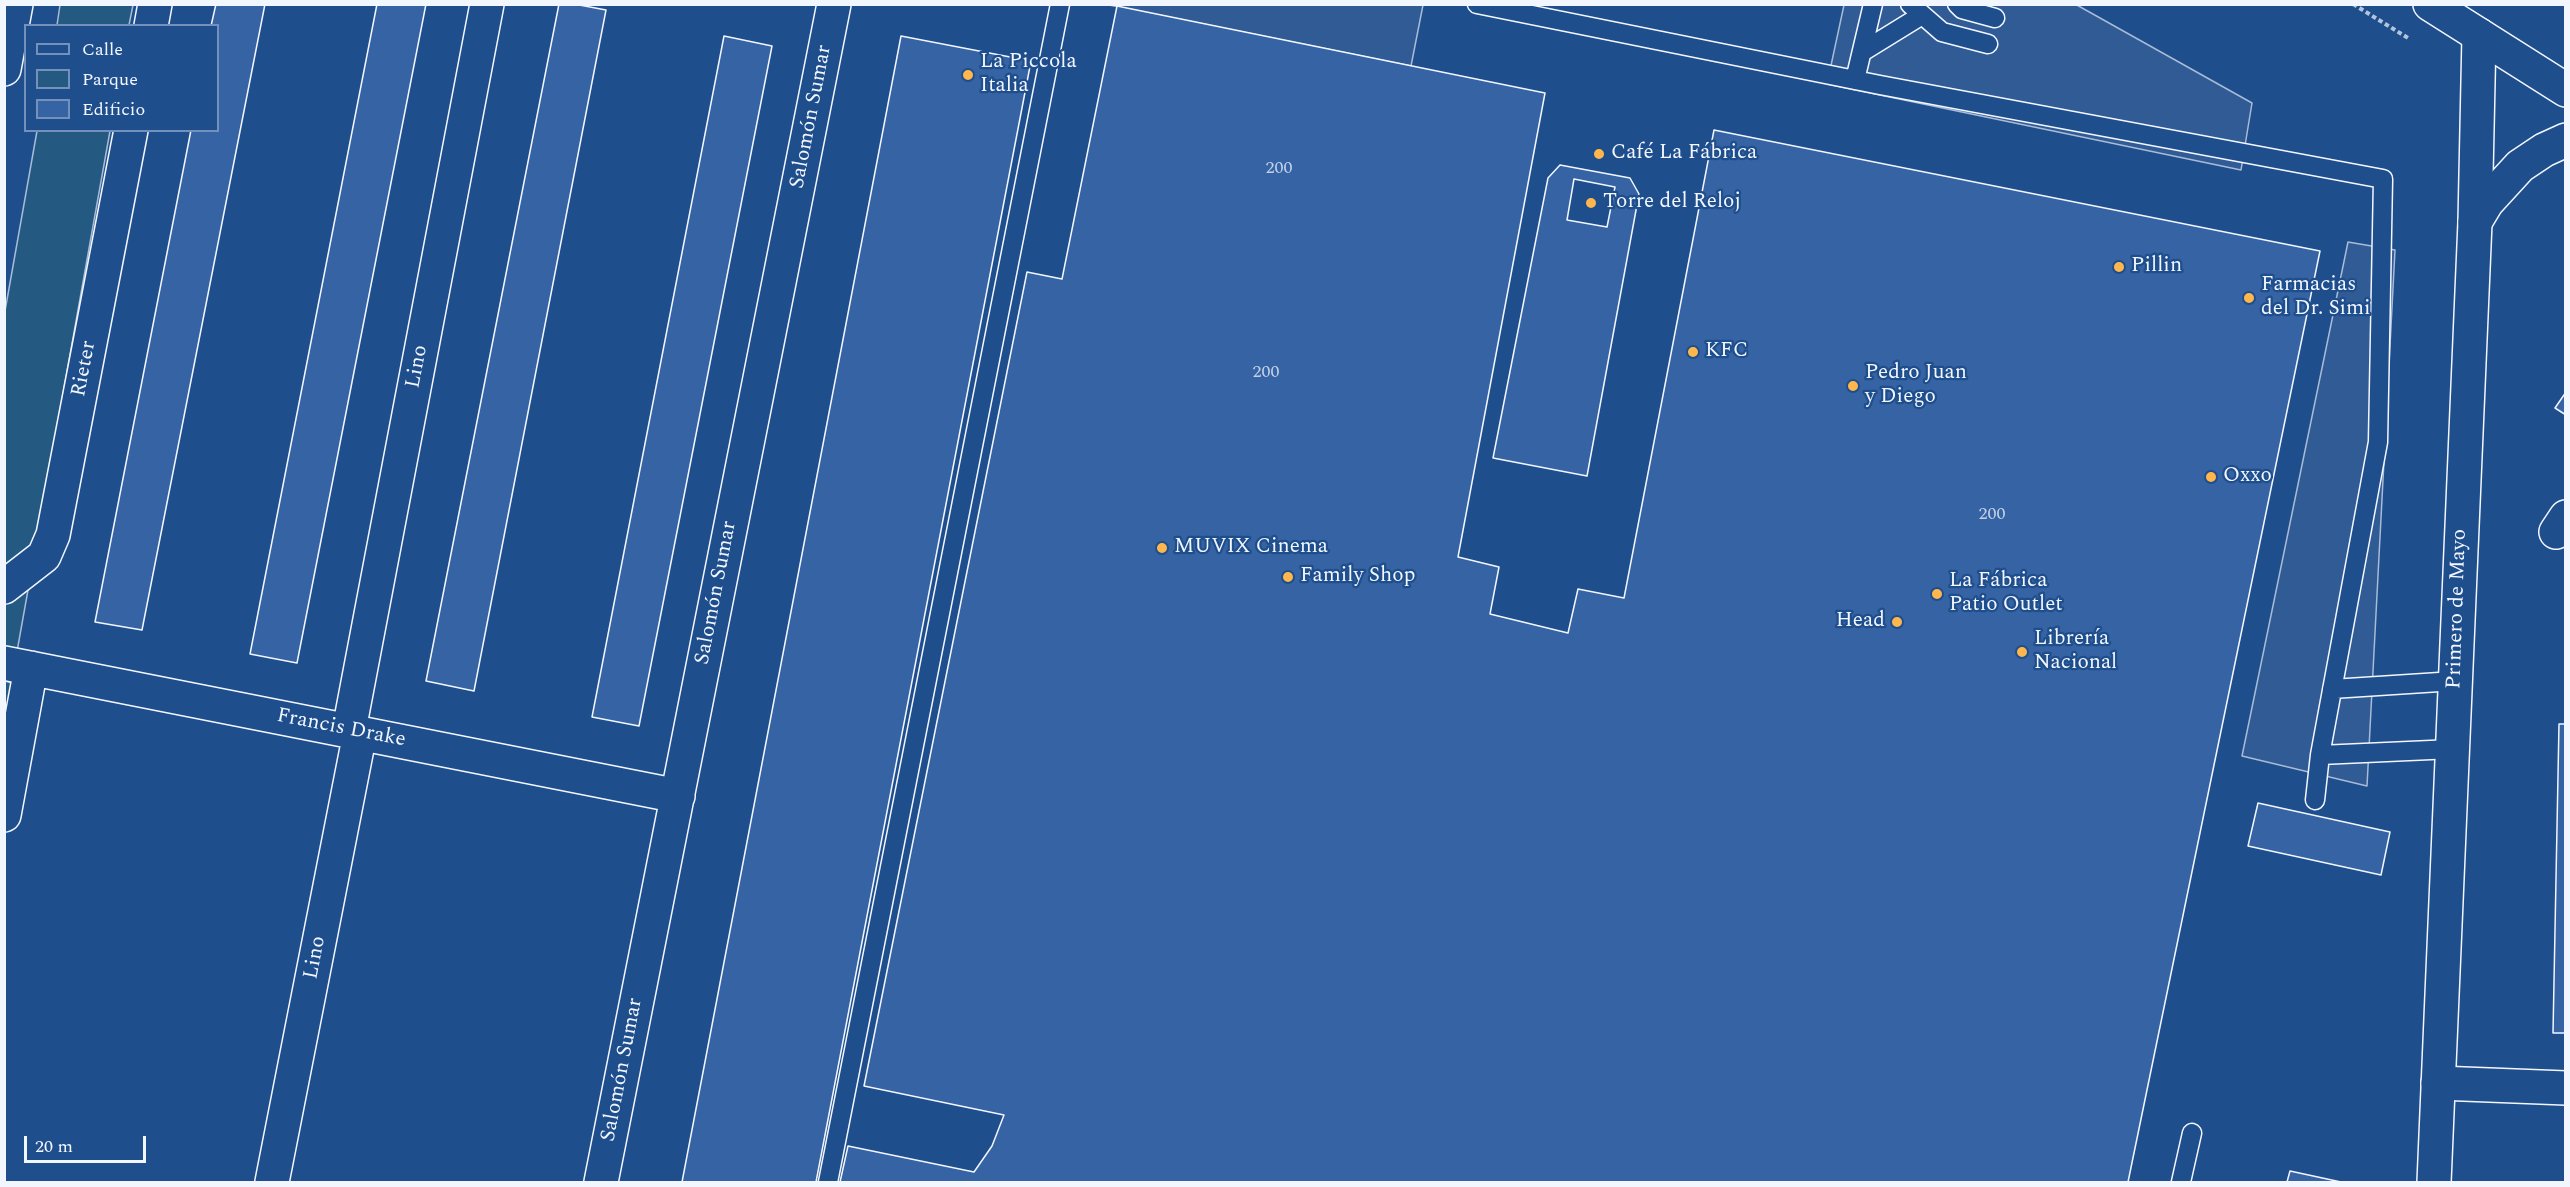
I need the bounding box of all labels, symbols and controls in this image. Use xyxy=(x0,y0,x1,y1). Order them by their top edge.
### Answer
legend xyxy=(24,24,219,132)
text: Calle xyxy=(82,36,123,63)
street label: Salomón Sumar xyxy=(786,43,838,191)
place label: La Piccola Italia xyxy=(980,50,1077,100)
text: Parque xyxy=(82,66,138,93)
marker: La Piccola Italia xyxy=(961,68,975,82)
text: Edificio xyxy=(82,96,145,123)
place label: Café La Fábrica xyxy=(1611,141,1757,167)
marker: Café La Fábrica xyxy=(1592,147,1606,161)
house number: 200 xyxy=(1266,158,1292,180)
place label: Torre del Reloj xyxy=(1603,190,1741,216)
marker: Torre del Reloj xyxy=(1584,196,1598,210)
place label: Pillin xyxy=(2131,254,2182,280)
marker: Pillin xyxy=(2112,260,2126,274)
place label: Farmacias del Dr. Simi xyxy=(2261,273,2371,323)
marker: Farmacias del Dr. Simi xyxy=(2242,291,2256,305)
street label: Rieter xyxy=(67,339,103,399)
place label: KFC xyxy=(1705,339,1748,365)
street label: Lino xyxy=(401,343,435,391)
marker: KFC xyxy=(1686,345,1700,359)
place label: Pedro Juan y Diego xyxy=(1865,361,1967,411)
house number: 200 xyxy=(1253,362,1279,384)
marker: Pedro Juan y Diego xyxy=(1846,379,1860,393)
place label: Oxxo xyxy=(2223,464,2272,490)
marker: Oxxo xyxy=(2204,470,2218,484)
house number: 200 xyxy=(1979,504,2005,526)
street label: Salomón Sumar xyxy=(691,519,743,667)
street label: Primero de Mayo xyxy=(2443,529,2473,689)
place label: MUVIX Cinema xyxy=(1174,535,1328,561)
marker: MUVIX Cinema xyxy=(1155,541,1169,555)
place label: Family Shop xyxy=(1300,564,1415,590)
place label: La Fábrica Patio Outlet xyxy=(1949,569,2063,619)
marker: Family Shop xyxy=(1281,570,1295,584)
marker: La Fábrica Patio Outlet xyxy=(1930,587,1944,601)
place label: Head xyxy=(1836,609,1885,635)
marker: Head xyxy=(1890,615,1904,629)
place label: Librería Nacional xyxy=(2034,627,2117,677)
marker: Librería Nacional xyxy=(2015,645,2029,659)
street label: Francis Drake xyxy=(274,704,408,754)
street label: Lino xyxy=(299,934,333,982)
street label: Salomón Sumar xyxy=(597,996,649,1144)
scale bar xyxy=(27,1124,148,1162)
text: 20 m xyxy=(35,1133,73,1160)

